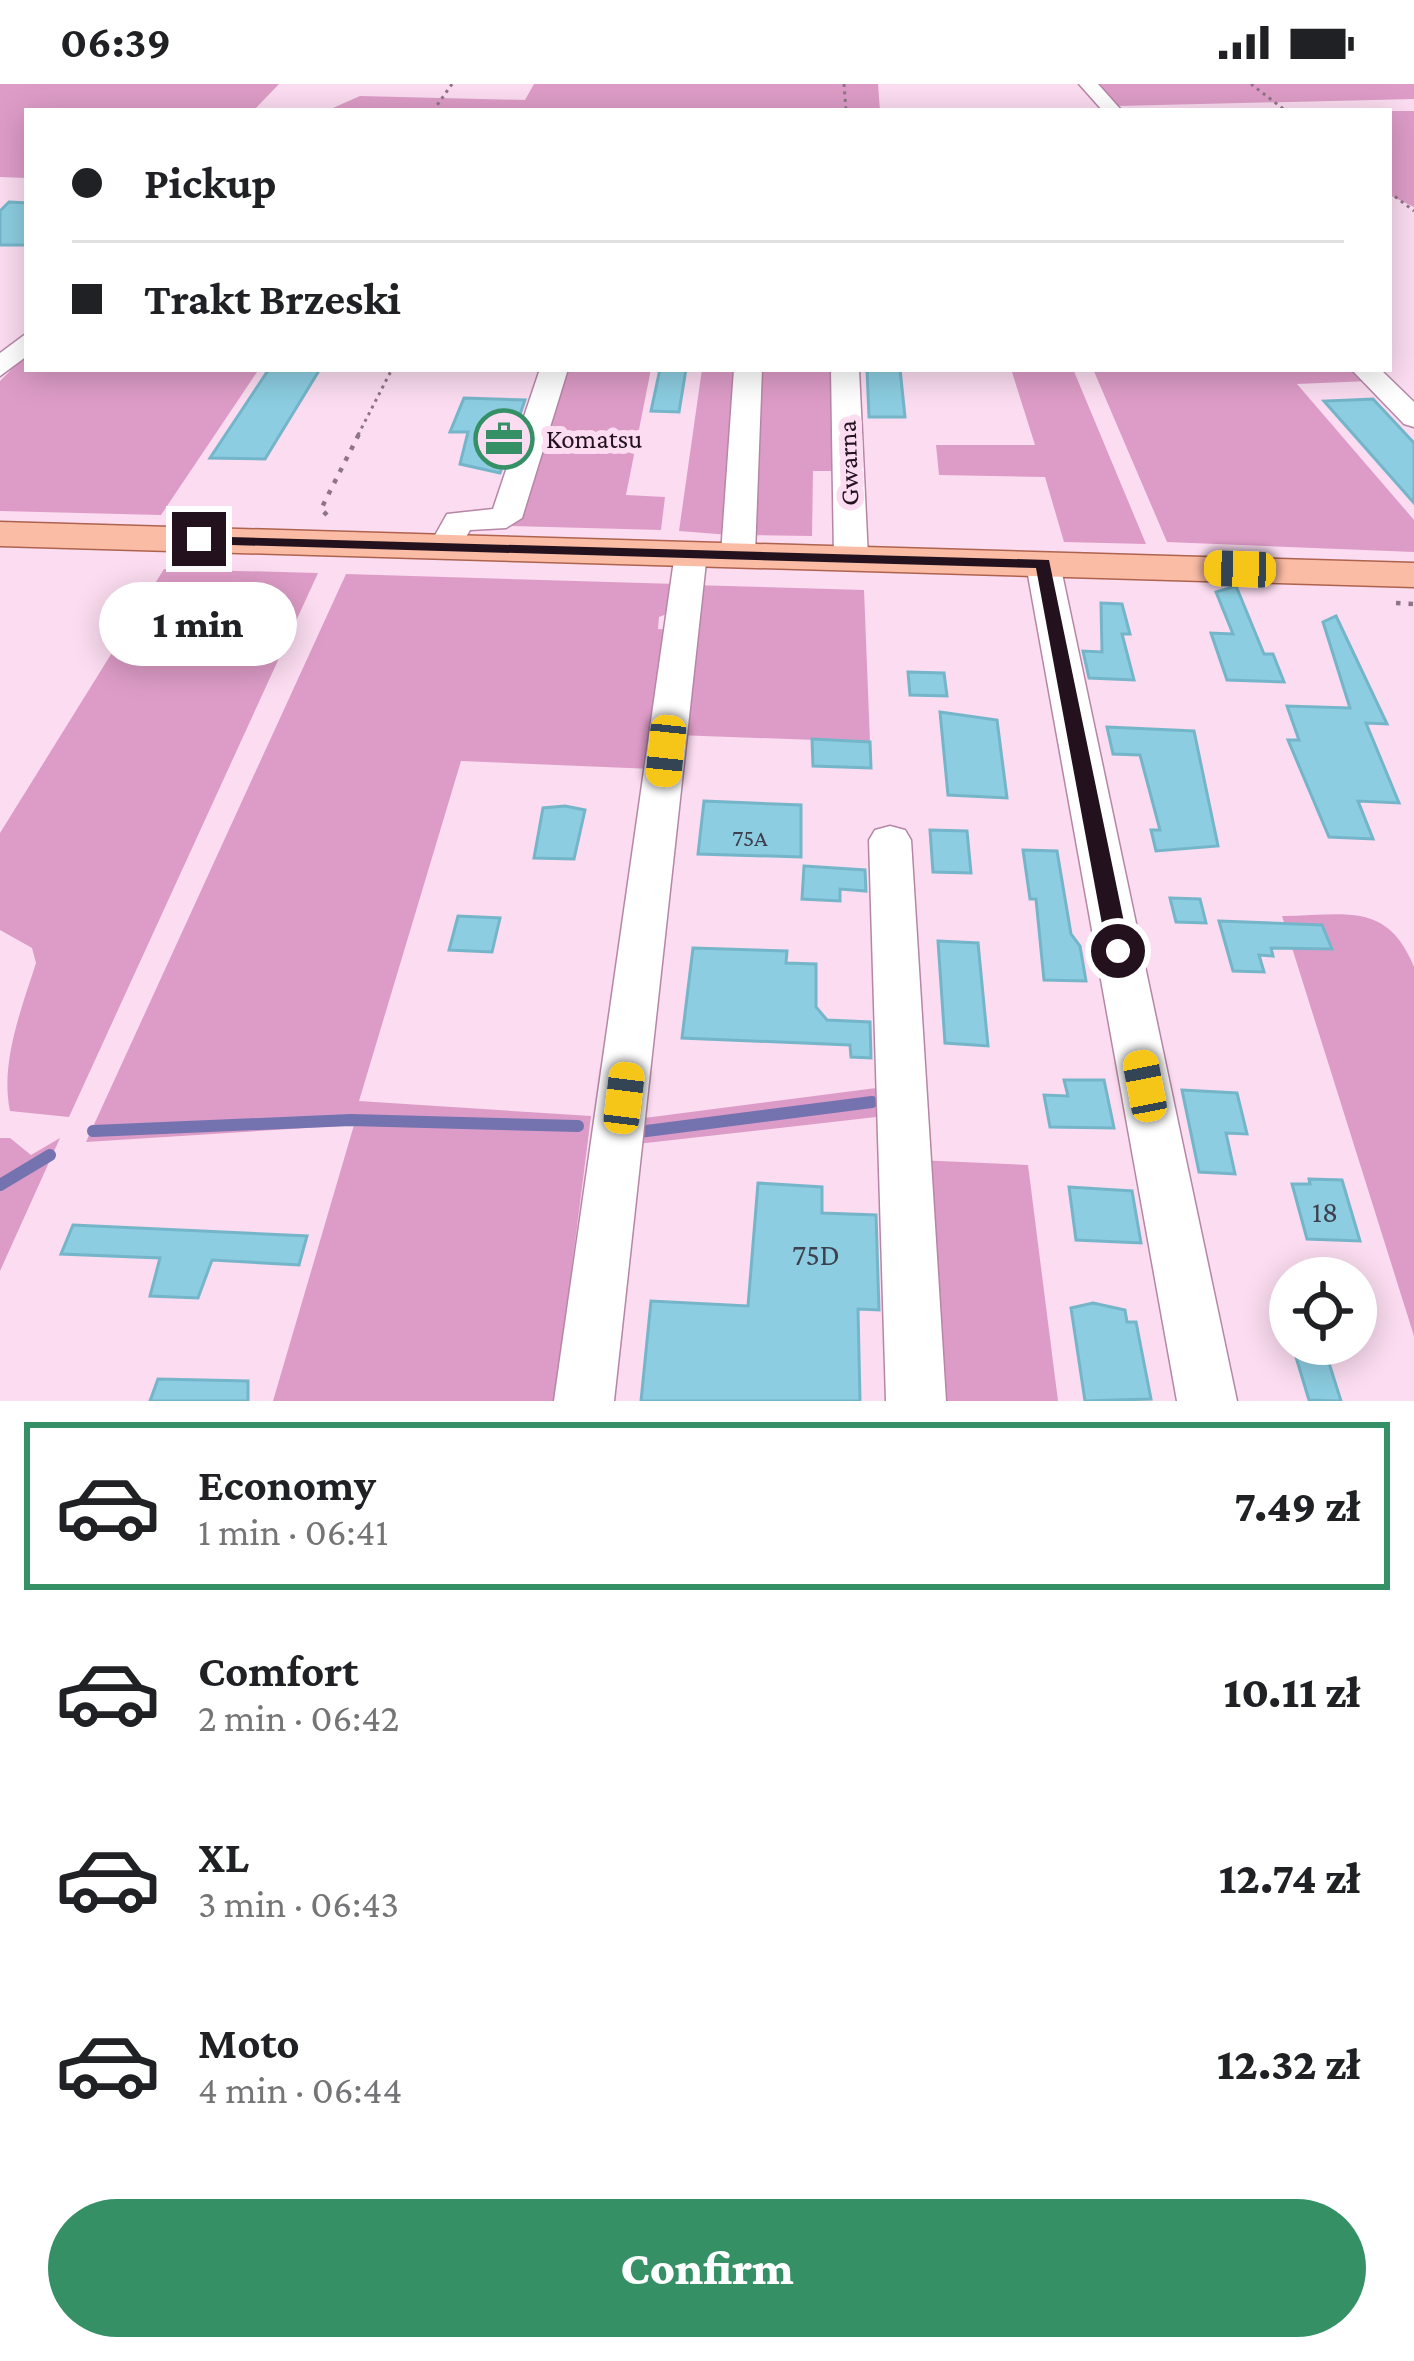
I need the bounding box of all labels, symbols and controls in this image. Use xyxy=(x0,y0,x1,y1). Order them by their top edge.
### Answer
text: 06:39 xyxy=(60,17,171,67)
text: Pickup xyxy=(144,158,277,208)
text: Trakt Brzeski xyxy=(144,274,401,324)
office icon: Komatsu xyxy=(473,408,535,470)
street label: Gwarna xyxy=(832,420,864,506)
place label: Komatsu xyxy=(546,424,642,454)
route end xyxy=(172,512,226,566)
car xyxy=(1203,550,1277,588)
callout: 1 min xyxy=(100,581,298,665)
text: 1 min xyxy=(152,602,244,645)
car xyxy=(644,713,688,789)
house number: 75A xyxy=(732,824,768,851)
route start xyxy=(1091,924,1145,978)
car xyxy=(1120,1047,1170,1125)
car xyxy=(602,1060,646,1136)
house number: 18 xyxy=(1312,1195,1338,1228)
house number: 75D xyxy=(792,1238,840,1271)
map controls xyxy=(1269,1257,1377,1365)
button: locate xyxy=(1269,1257,1377,1365)
icon: car xyxy=(54,1452,162,1560)
text: Economy xyxy=(198,1460,376,1510)
text: 7.49 zł xyxy=(1234,1481,1360,1531)
text: 1 min · 06:41 xyxy=(198,1510,388,1553)
icon: car xyxy=(54,1638,162,1746)
text: Comfort xyxy=(198,1646,359,1696)
text: 10.11 zł xyxy=(1224,1667,1360,1717)
text: 2 min · 06:42 xyxy=(198,1696,399,1739)
icon: car xyxy=(54,1824,162,1932)
text: XL xyxy=(198,1832,249,1882)
text: 12.74 zł xyxy=(1219,1853,1360,1903)
text: 3 min · 06:43 xyxy=(198,1882,399,1925)
icon: car xyxy=(54,2010,162,2118)
text: Moto xyxy=(198,2018,300,2068)
text: 12.32 zł xyxy=(1217,2039,1360,2089)
text: 4 min · 06:44 xyxy=(198,2068,402,2111)
button: Confirm xyxy=(48,2199,1366,2337)

